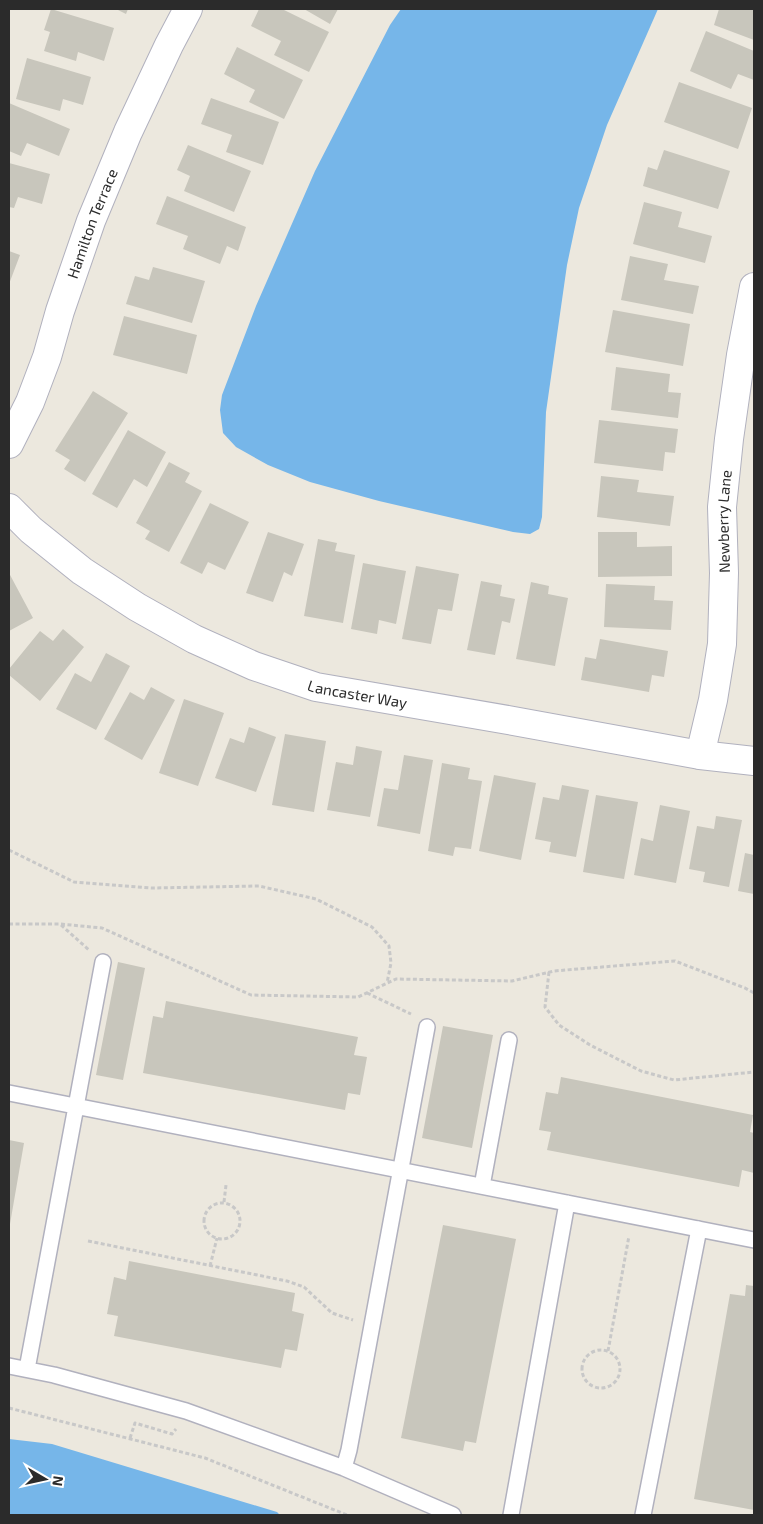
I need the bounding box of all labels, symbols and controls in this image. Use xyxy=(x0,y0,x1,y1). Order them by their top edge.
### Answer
street label: Hamilton Terrace xyxy=(63,166,121,281)
street label: Newberry Lane xyxy=(713,469,735,573)
street label: Lancaster Way xyxy=(305,676,409,712)
north arrow xyxy=(20,1454,70,1504)
text: N xyxy=(49,1475,68,1487)

